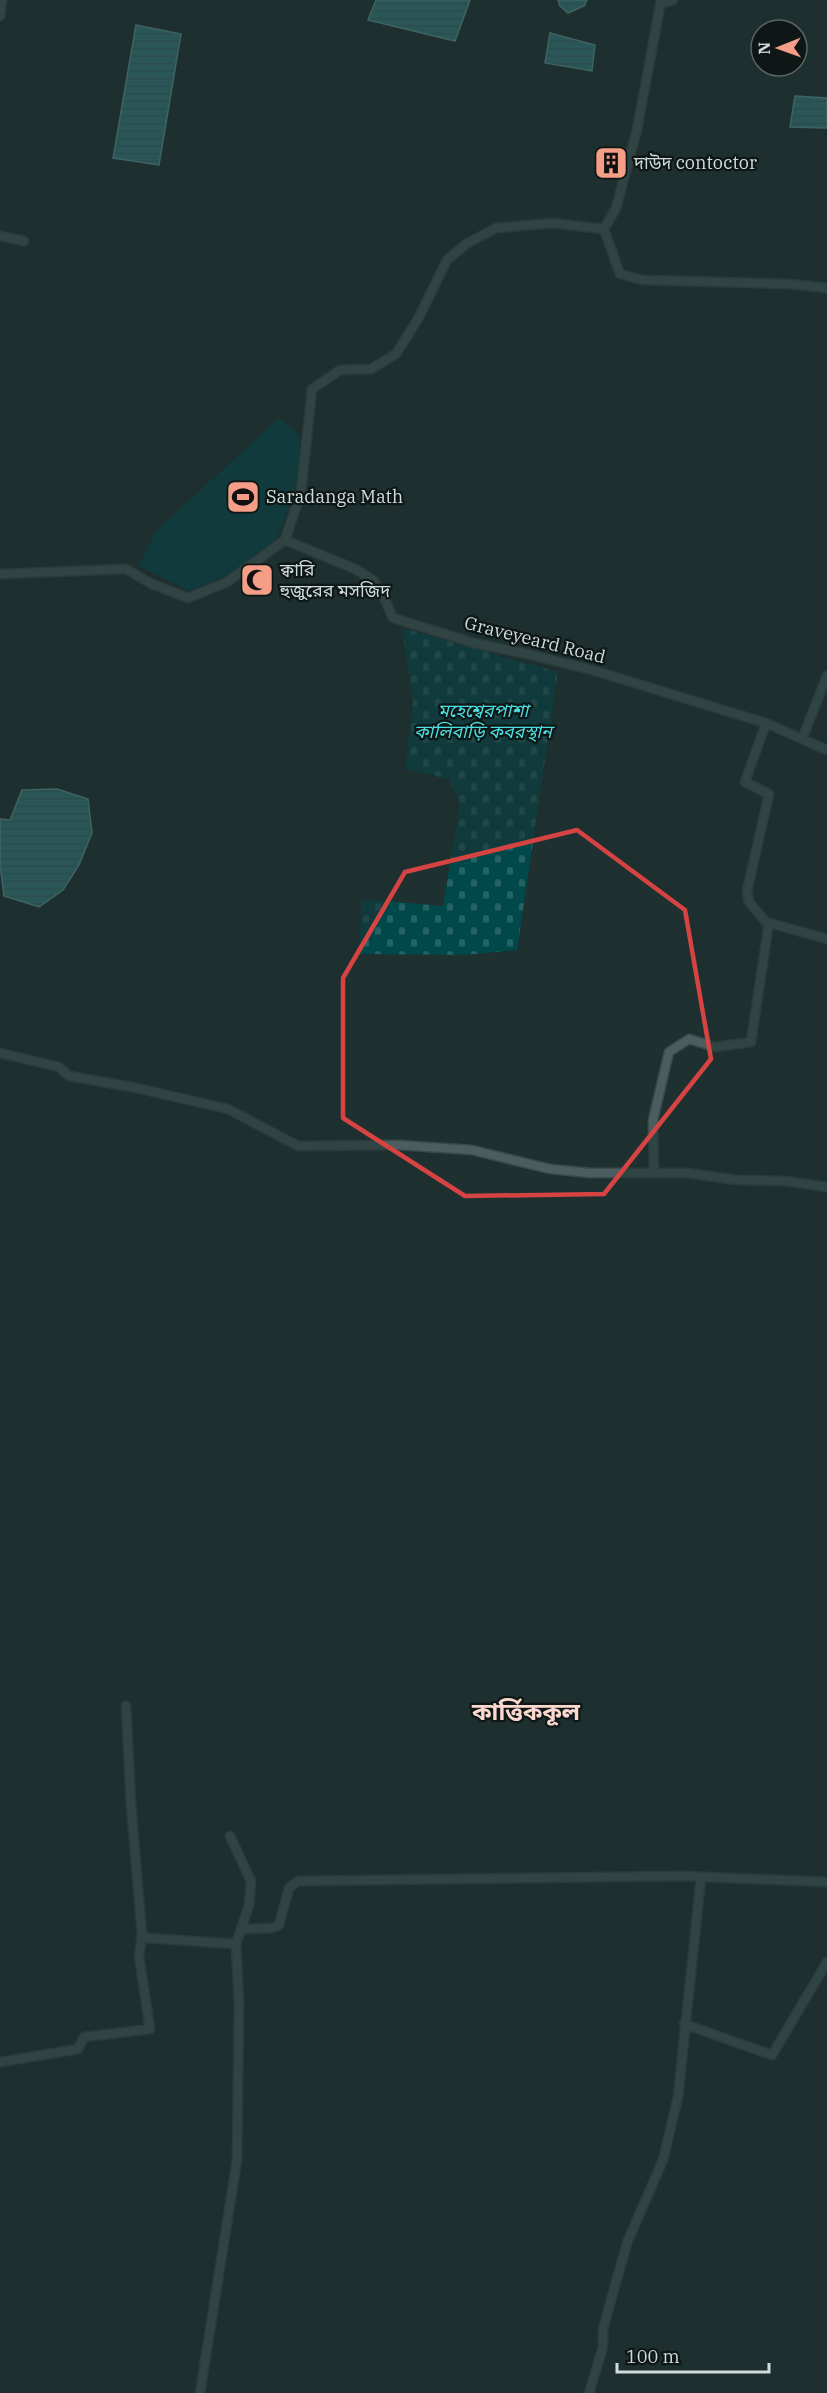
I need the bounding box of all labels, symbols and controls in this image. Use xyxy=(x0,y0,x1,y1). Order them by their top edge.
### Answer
north arrow xyxy=(749,18,809,78)
text: N xyxy=(754,42,774,55)
building icon: দাউদ contoctor xyxy=(593,145,629,181)
place label: দাউদ contoctor xyxy=(633,151,757,174)
sports icon: Saradanga Math xyxy=(225,479,261,515)
place label: Saradanga Math xyxy=(266,485,403,508)
place label: ক্বারি হুজুরের মসজিদ xyxy=(279,558,391,602)
mosque icon: ক্বারি হুজুরের মসজিদ xyxy=(239,562,275,598)
street label: Graveyeard Road xyxy=(462,611,608,668)
park label: মহেশ্বেরপাশা কালিবাড়ি কবরস্থান xyxy=(414,699,555,743)
district label: কার্ত্তিককূল xyxy=(471,1695,581,1727)
scale bar xyxy=(617,2336,768,2374)
text: 100 m xyxy=(626,2345,680,2368)

